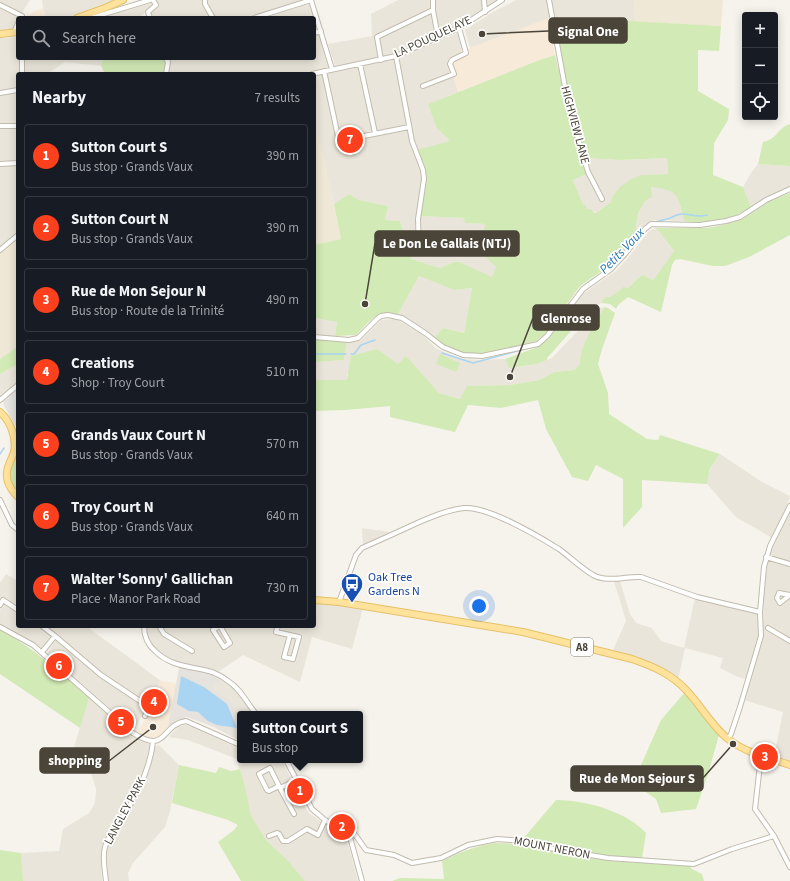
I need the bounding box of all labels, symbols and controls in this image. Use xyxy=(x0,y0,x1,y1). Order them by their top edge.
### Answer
street label: LA POUQUELAYE xyxy=(392,12,474,62)
map controls xyxy=(742,12,778,120)
button: + xyxy=(742,12,778,48)
search box xyxy=(16,16,316,60)
callout: Signal One xyxy=(549,18,627,43)
text: Signal One xyxy=(557,23,619,41)
icon: search xyxy=(30,27,52,49)
text: Search here xyxy=(62,28,136,49)
button: − xyxy=(742,48,778,84)
street label: HIGHVIEW LANE xyxy=(556,84,594,166)
button: locate xyxy=(742,84,778,120)
text: Nearby xyxy=(32,86,86,110)
text: 7 results xyxy=(255,89,300,107)
pin: 7 xyxy=(337,125,363,155)
text: Sutton Court S xyxy=(71,137,167,158)
text: 1 xyxy=(43,147,49,165)
text: 390 m xyxy=(266,147,299,165)
text: Bus stop · Grands Vaux xyxy=(71,158,193,176)
text: Sutton Court N xyxy=(71,209,169,230)
text: 2 xyxy=(43,219,49,237)
text: 390 m xyxy=(266,219,299,237)
water label: Petits Vaux xyxy=(595,223,650,278)
text: Bus stop · Grands Vaux xyxy=(71,230,193,248)
callout: Le Don Le Gallais (NTJ) xyxy=(375,231,519,256)
text: Le Don Le Gallais (NTJ) xyxy=(383,235,511,253)
text: Rue de Mon Sejour N xyxy=(71,281,206,302)
text: 3 xyxy=(43,291,49,309)
text: 490 m xyxy=(266,291,299,309)
text: Bus stop · Route de la Trinité xyxy=(71,302,224,320)
callout: Glenrose xyxy=(533,305,599,330)
text: Glenrose xyxy=(541,310,592,328)
text: Creations xyxy=(71,353,134,374)
text: 4 xyxy=(43,363,49,381)
text: 510 m xyxy=(266,363,299,381)
text: Shop · Troy Court xyxy=(71,374,165,392)
text: Grands Vaux Court N xyxy=(71,425,206,446)
text: 5 xyxy=(43,435,49,453)
text: 570 m xyxy=(266,435,299,453)
text: Bus stop · Grands Vaux xyxy=(71,446,193,464)
text: Troy Court N xyxy=(71,497,154,518)
text: 6 xyxy=(43,507,49,525)
text: 640 m xyxy=(266,507,299,525)
text: Bus stop · Grands Vaux xyxy=(71,518,193,536)
text: Walter 'Sonny' Gallichan xyxy=(71,569,233,590)
place label: Oak Tree Gardens N xyxy=(368,569,420,600)
bus stop icon: Oak Tree Gardens N xyxy=(339,571,365,604)
text: 7 xyxy=(43,579,49,597)
text: 730 m xyxy=(266,579,299,597)
text: Place · Manor Park Road xyxy=(71,590,201,608)
your location xyxy=(469,596,489,616)
road number: A8 xyxy=(571,638,593,656)
pin: 6 xyxy=(46,651,72,681)
pin: 4 xyxy=(141,687,167,717)
pin: 5 xyxy=(108,707,134,737)
popup xyxy=(237,711,363,763)
text: Sutton Court S xyxy=(252,718,348,739)
text: Bus stop xyxy=(252,739,298,757)
pin: 3 xyxy=(752,742,778,772)
callout: shopping xyxy=(40,748,109,773)
text: shopping xyxy=(48,752,102,770)
callout: Rue de Mon Sejour S xyxy=(571,766,703,791)
text: Rue de Mon Sejour S xyxy=(579,770,695,788)
street label: LANGLEY PARK xyxy=(100,774,150,848)
pin: 1 xyxy=(287,776,313,806)
pin: 2 xyxy=(329,812,355,842)
street label: MOUNT NERON xyxy=(512,832,592,864)

